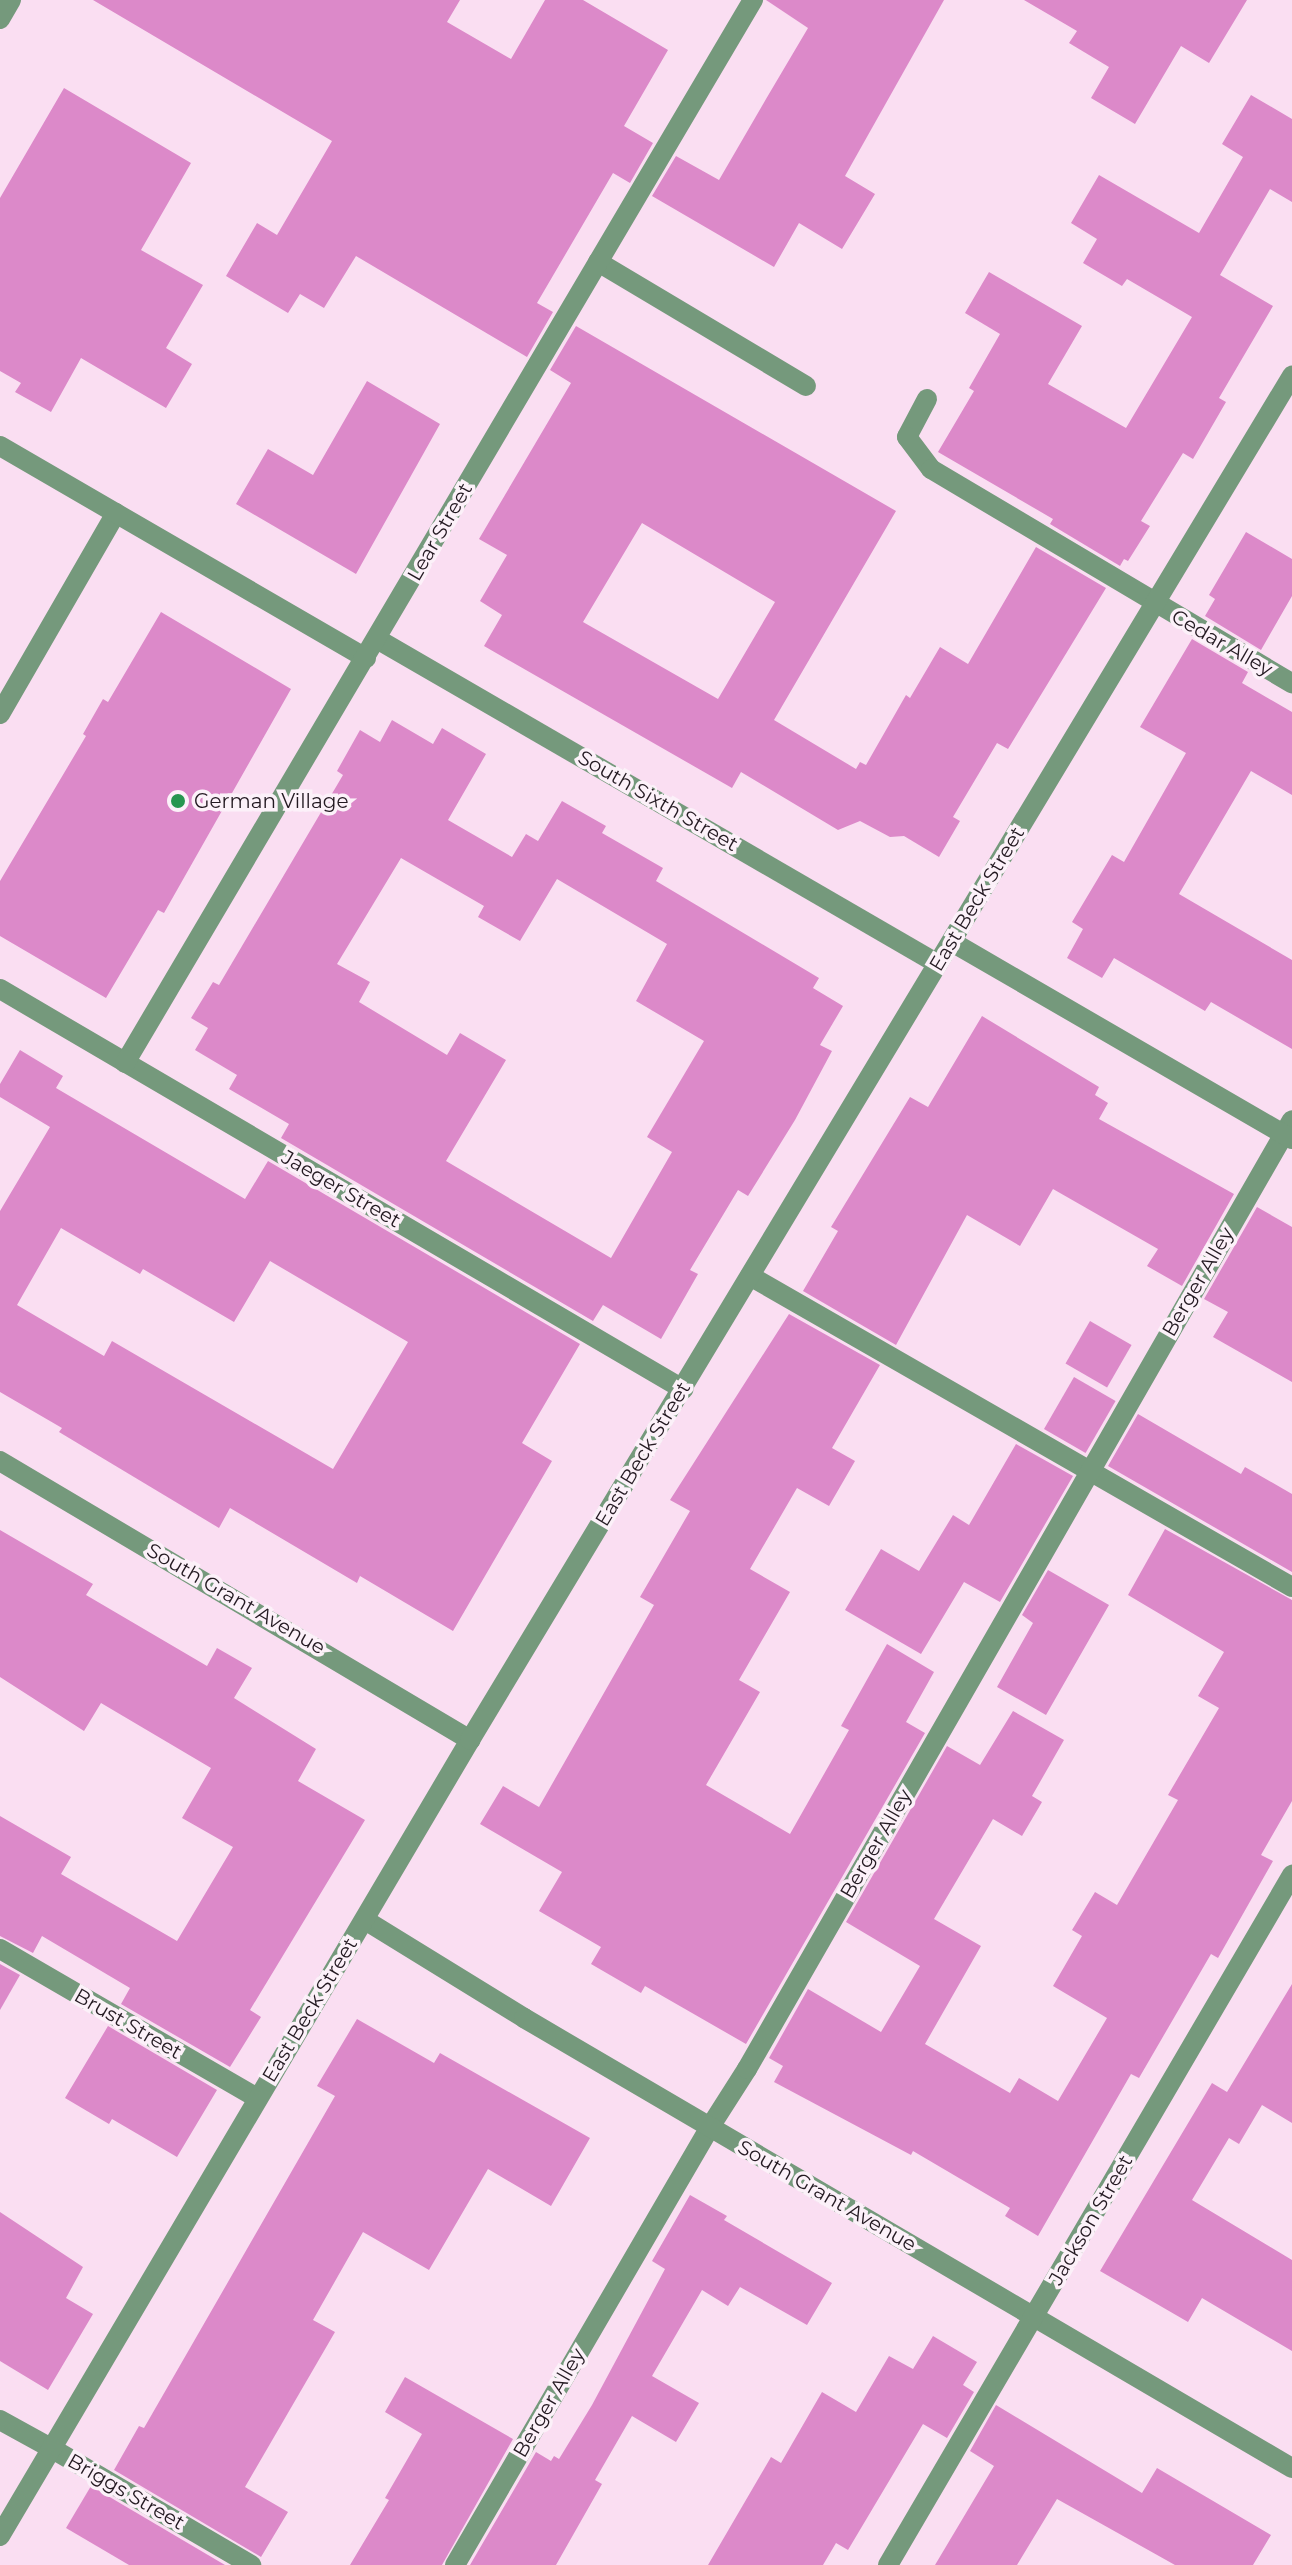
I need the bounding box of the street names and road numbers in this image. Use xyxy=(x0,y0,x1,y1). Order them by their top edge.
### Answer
street label: Lear Street xyxy=(402,479,478,585)
street label: Cedar Alley xyxy=(1167,605,1277,681)
street label: South Sixth Street xyxy=(574,745,742,857)
street label: East Beck Street xyxy=(924,822,1030,976)
street label: Jaeger Street xyxy=(277,1145,405,1233)
street label: Berger Alley xyxy=(1157,1223,1239,1341)
street label: East Beck Street xyxy=(590,1377,696,1531)
street label: South Grant Avenue xyxy=(143,1538,329,1660)
street label: Berger Alley xyxy=(835,1785,917,1903)
street label: East Beck Street xyxy=(257,1933,363,2087)
street label: Brust Street xyxy=(70,1984,186,2064)
street label: South Grant Avenue xyxy=(734,2135,920,2257)
street label: Jackson Street xyxy=(1044,2151,1138,2289)
street label: Berger Alley xyxy=(508,2344,590,2462)
street label: Briggs Street xyxy=(63,2449,189,2535)

